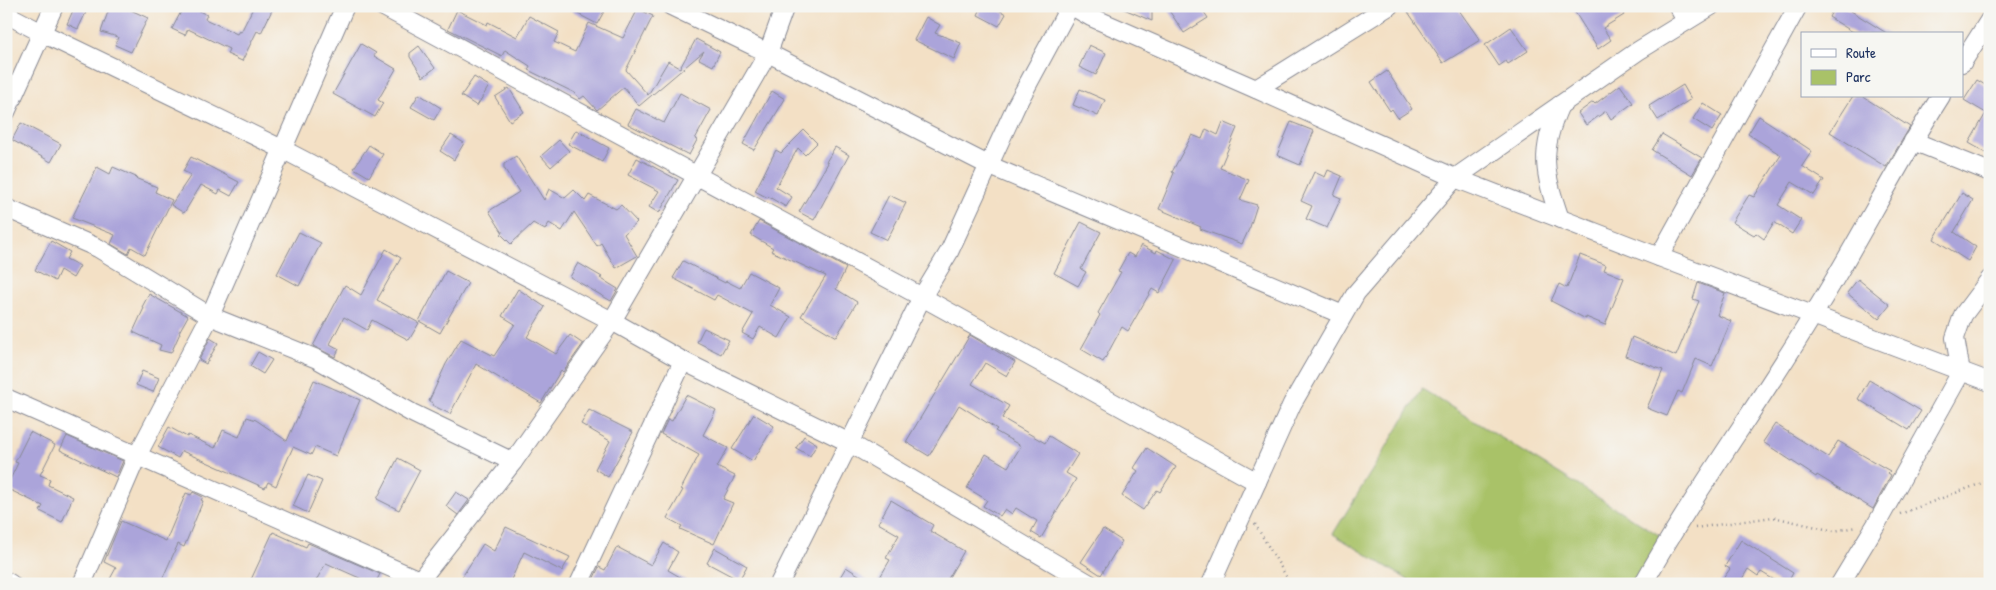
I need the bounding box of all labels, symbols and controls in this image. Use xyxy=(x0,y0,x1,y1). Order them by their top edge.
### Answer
legend xyxy=(1801,32,1964,98)
text: Route xyxy=(1846,42,1876,63)
text: Parc xyxy=(1846,66,1871,87)

